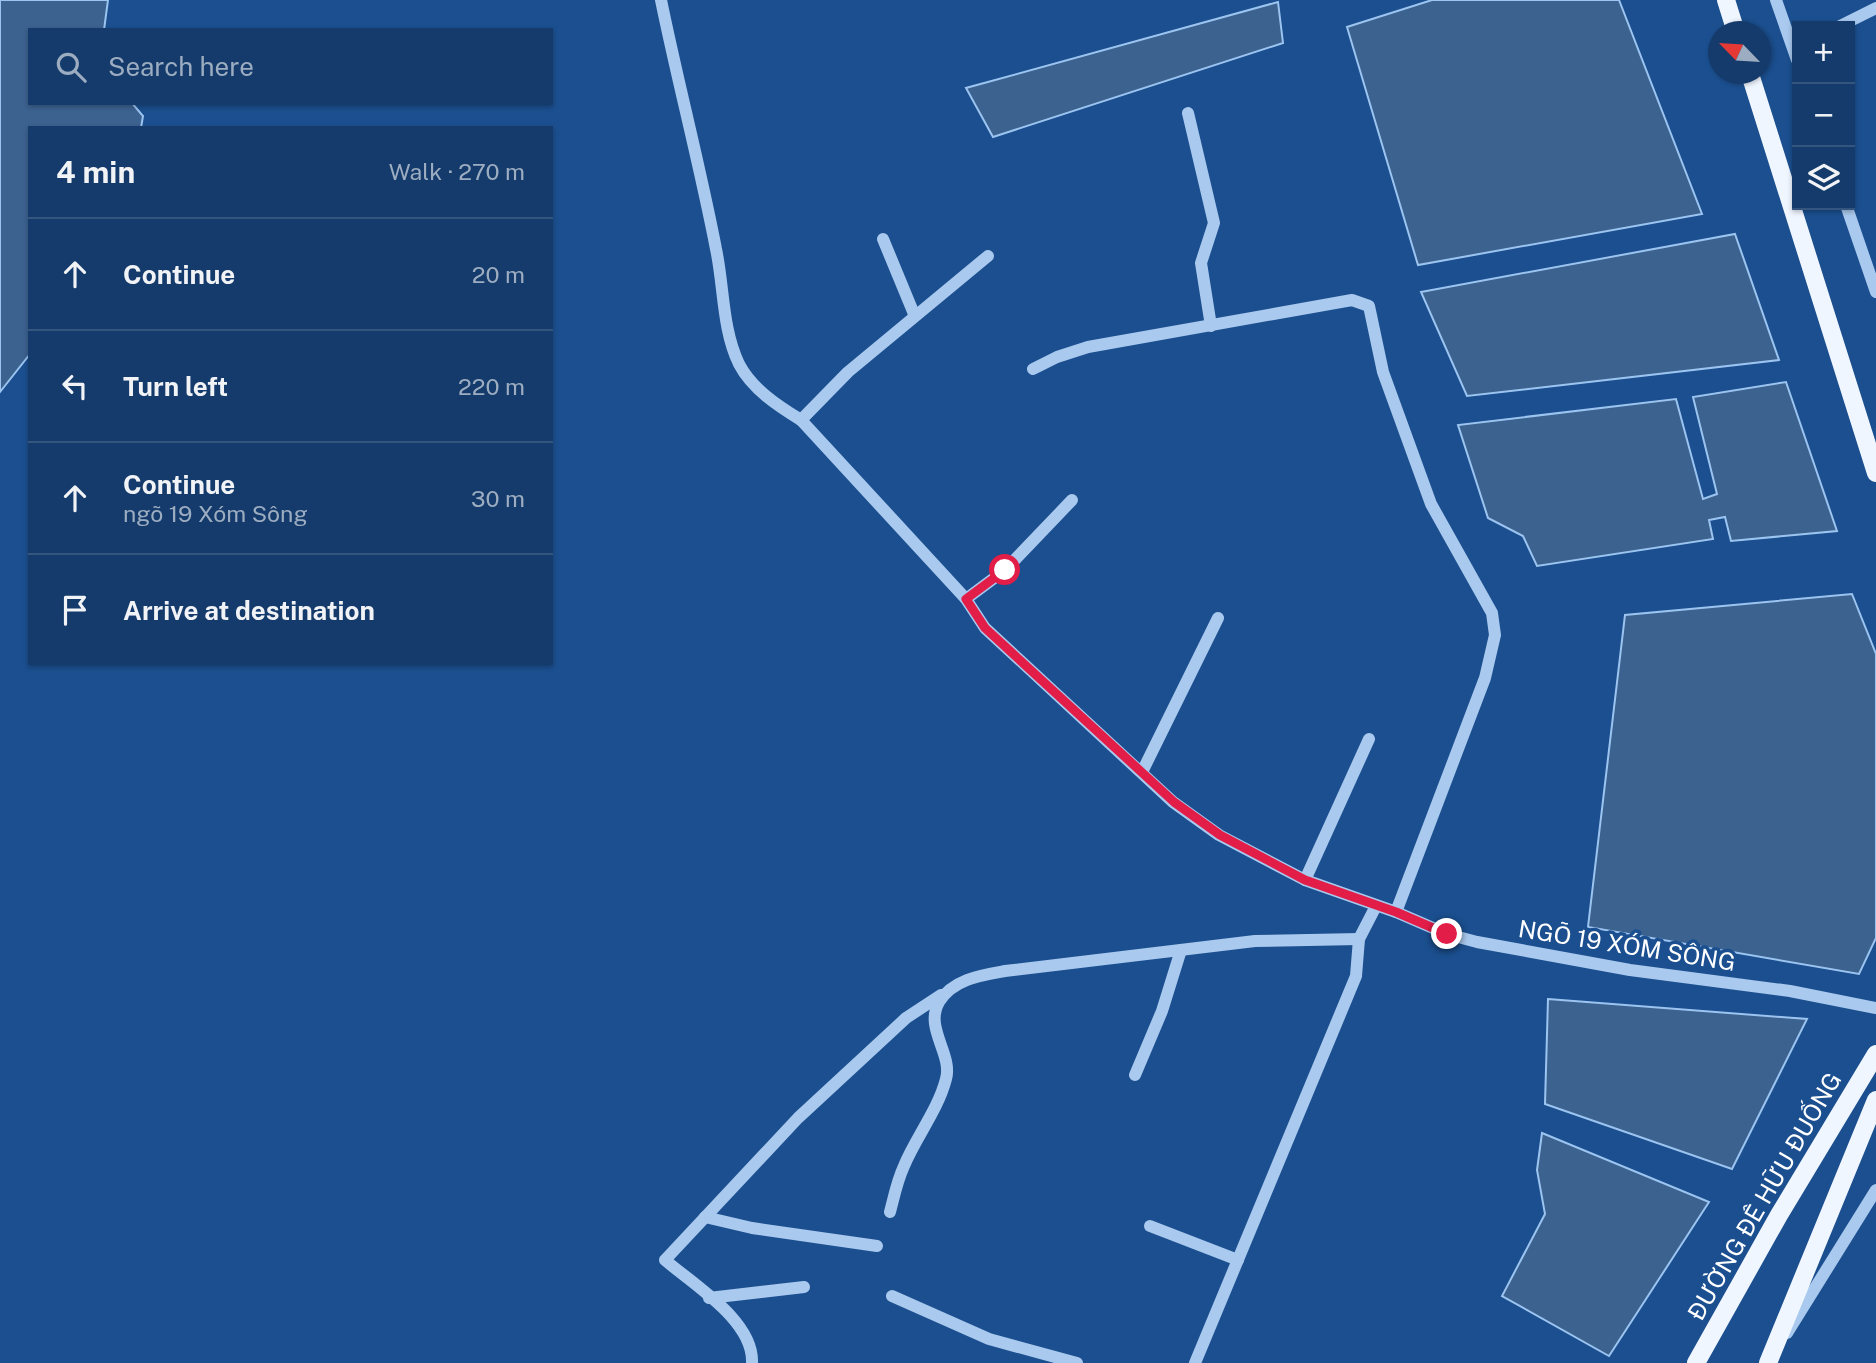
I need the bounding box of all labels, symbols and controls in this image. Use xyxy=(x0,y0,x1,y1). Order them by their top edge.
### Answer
north arrow xyxy=(1708,21,1771,84)
map controls xyxy=(1792,21,1855,210)
button: + xyxy=(1792,21,1855,84)
search box xyxy=(28,28,553,105)
icon: search xyxy=(52,48,90,86)
text: Search here xyxy=(108,51,254,82)
button: − xyxy=(1792,84,1855,147)
button: layers xyxy=(1792,147,1855,210)
text: 4 min xyxy=(56,154,135,190)
text: Walk · 270 m xyxy=(389,158,525,185)
icon: ahead xyxy=(56,255,94,293)
text: Continue xyxy=(123,259,235,290)
text: 20 m xyxy=(472,261,525,288)
icon: left xyxy=(56,367,94,405)
text: Turn left xyxy=(123,371,228,402)
text: 220 m xyxy=(458,373,525,400)
text: Continue xyxy=(123,469,235,500)
icon: ahead xyxy=(56,479,94,517)
text: 30 m xyxy=(471,485,525,512)
text: ngõ 19 Xóm Sông xyxy=(123,500,308,527)
route start xyxy=(989,554,1020,585)
icon: arrive xyxy=(56,591,94,629)
text: Arrive at destination xyxy=(123,595,375,626)
street label: NGÕ 19 XÓM SÔNG xyxy=(1516,914,1738,976)
route end xyxy=(1431,918,1462,949)
street label: ĐƯỜNG ĐÊ HỮU ĐUỐNG xyxy=(1679,1065,1847,1325)

